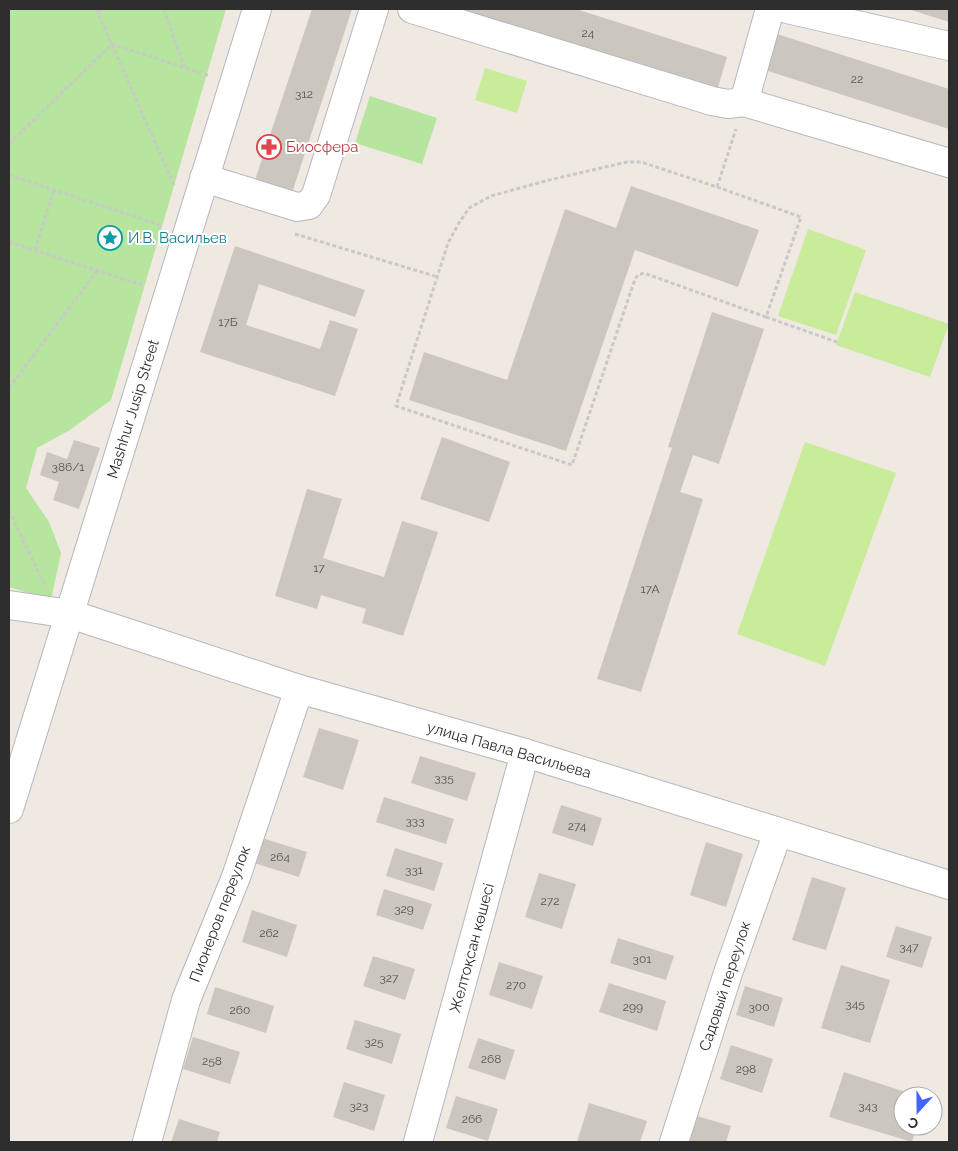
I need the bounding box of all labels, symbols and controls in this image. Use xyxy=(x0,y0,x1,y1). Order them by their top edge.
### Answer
house number: 24 xyxy=(582,26,595,40)
house number: 22 xyxy=(851,72,863,86)
house number: 312 xyxy=(295,87,313,101)
pharmacy icon: Биосфера xyxy=(256,134,282,160)
place label: Биосфера xyxy=(286,138,358,156)
place icon: И.В. Васильев xyxy=(97,225,123,251)
place label: И.В. Васильев xyxy=(128,229,227,247)
house number: 17Б xyxy=(218,315,238,329)
street label: Mashhur Jusip Street xyxy=(103,337,163,481)
house number: 386/1 xyxy=(52,460,84,474)
house number: 17 xyxy=(313,561,325,575)
house number: 17А xyxy=(640,582,660,596)
street label: улица Павла Васильева xyxy=(425,718,593,782)
house number: 335 xyxy=(434,771,454,785)
house number: 333 xyxy=(405,814,425,828)
house number: 274 xyxy=(568,819,587,833)
street label: Пионеров переулок xyxy=(186,843,254,985)
house number: 264 xyxy=(270,850,290,864)
house number: 331 xyxy=(405,863,423,877)
street label: Желтоқсан көшесі xyxy=(446,881,498,1015)
house number: 272 xyxy=(541,894,559,908)
house number: 329 xyxy=(394,902,414,916)
street label: Садовый переулок xyxy=(695,919,755,1053)
house number: 262 xyxy=(259,926,279,940)
house number: 347 xyxy=(899,940,919,954)
house number: 301 xyxy=(633,952,651,966)
house number: 327 xyxy=(379,971,399,985)
house number: 270 xyxy=(506,978,526,992)
house number: 345 xyxy=(845,997,865,1011)
house number: 299 xyxy=(623,1000,643,1014)
house number: 300 xyxy=(748,1000,770,1014)
house number: 260 xyxy=(230,1003,250,1017)
house number: 325 xyxy=(364,1035,384,1049)
house number: 268 xyxy=(481,1052,501,1066)
house number: 258 xyxy=(202,1054,222,1068)
house number: 298 xyxy=(736,1062,756,1076)
north arrow xyxy=(893,1086,943,1136)
house number: 323 xyxy=(349,1099,369,1113)
house number: 343 xyxy=(858,1099,878,1113)
house number: 266 xyxy=(462,1112,482,1126)
text: С xyxy=(906,1114,921,1132)

